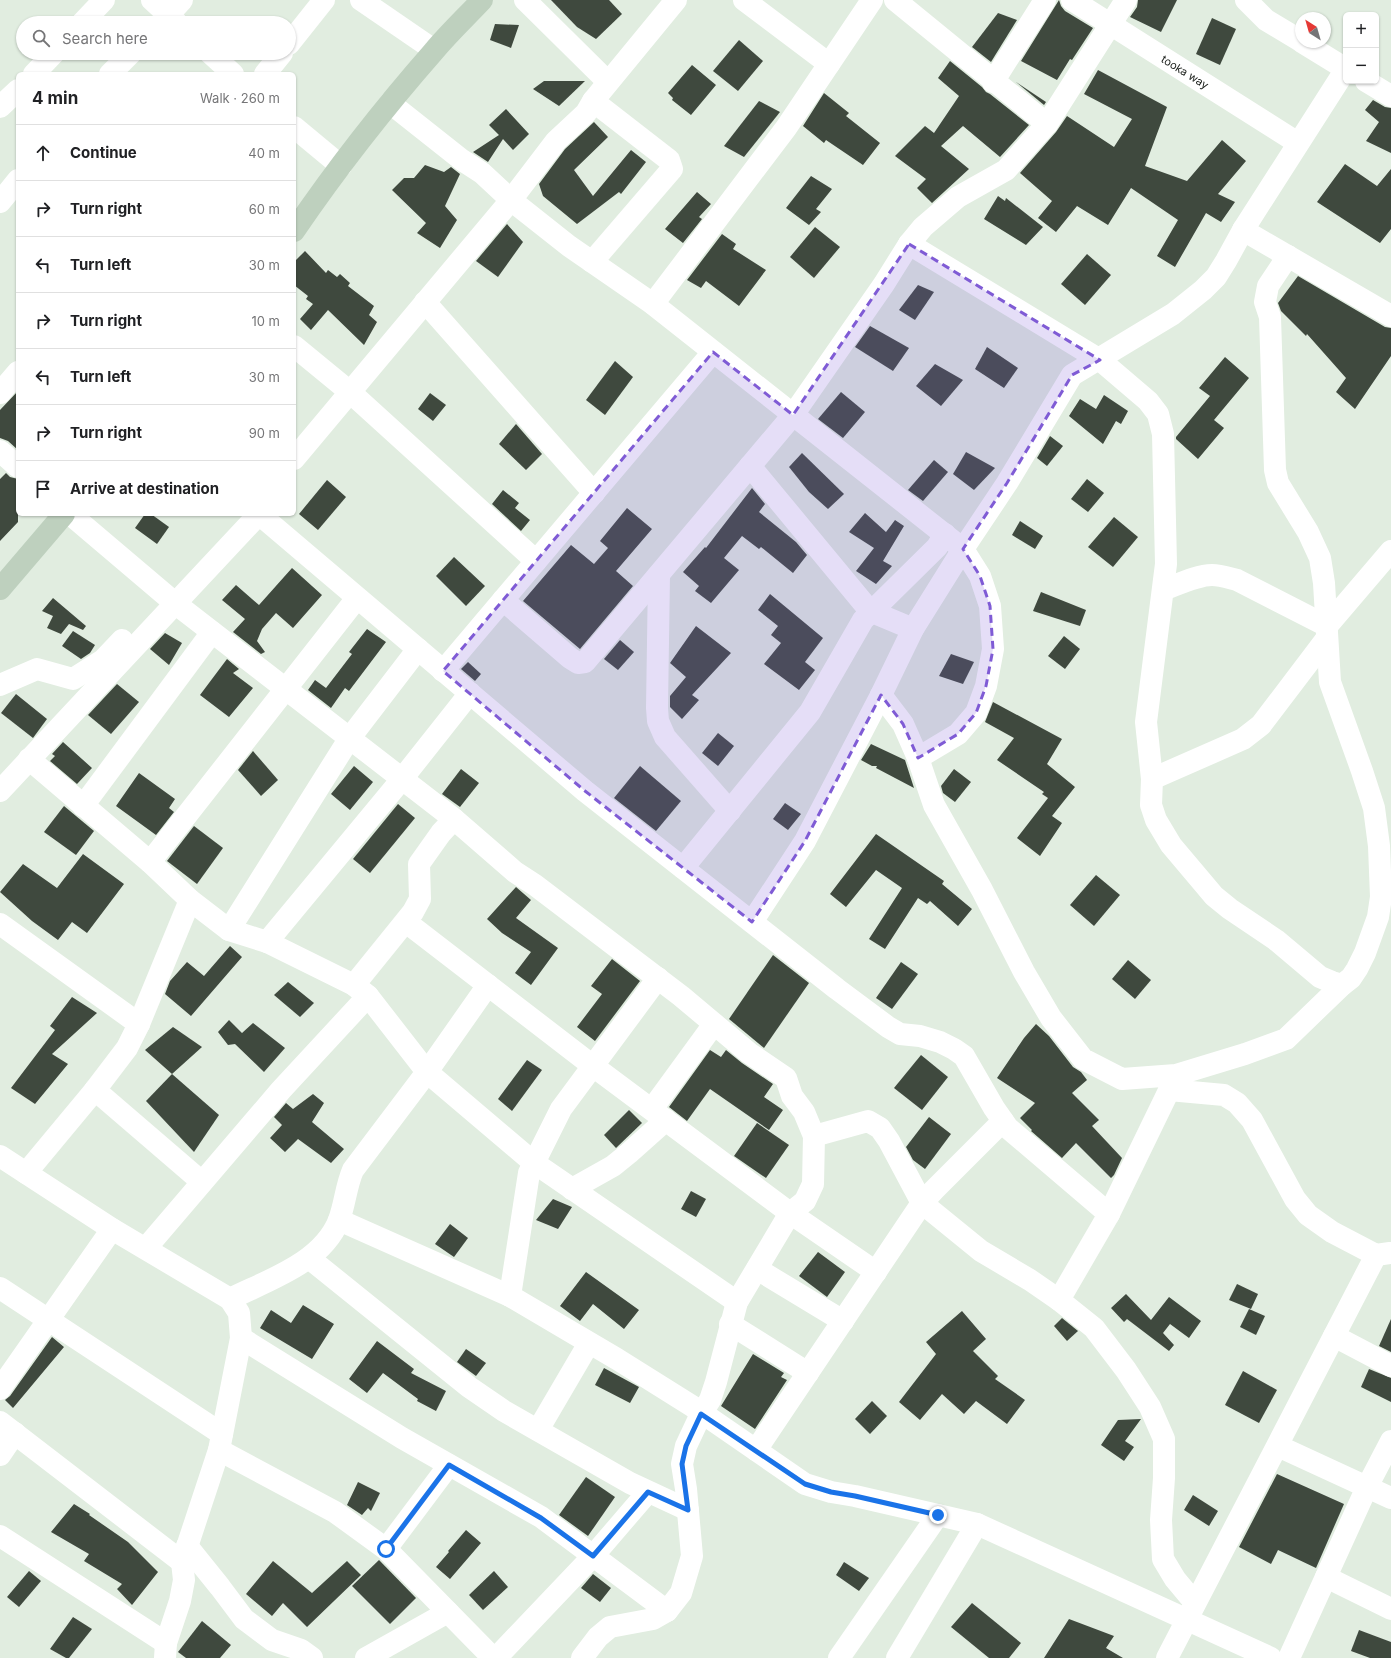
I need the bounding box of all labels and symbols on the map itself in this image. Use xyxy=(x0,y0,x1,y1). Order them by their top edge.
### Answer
north arrow xyxy=(1295,12,1331,48)
street label: tooka way xyxy=(1159,52,1211,92)
route end xyxy=(929,1506,947,1524)
route start xyxy=(377,1540,395,1558)

